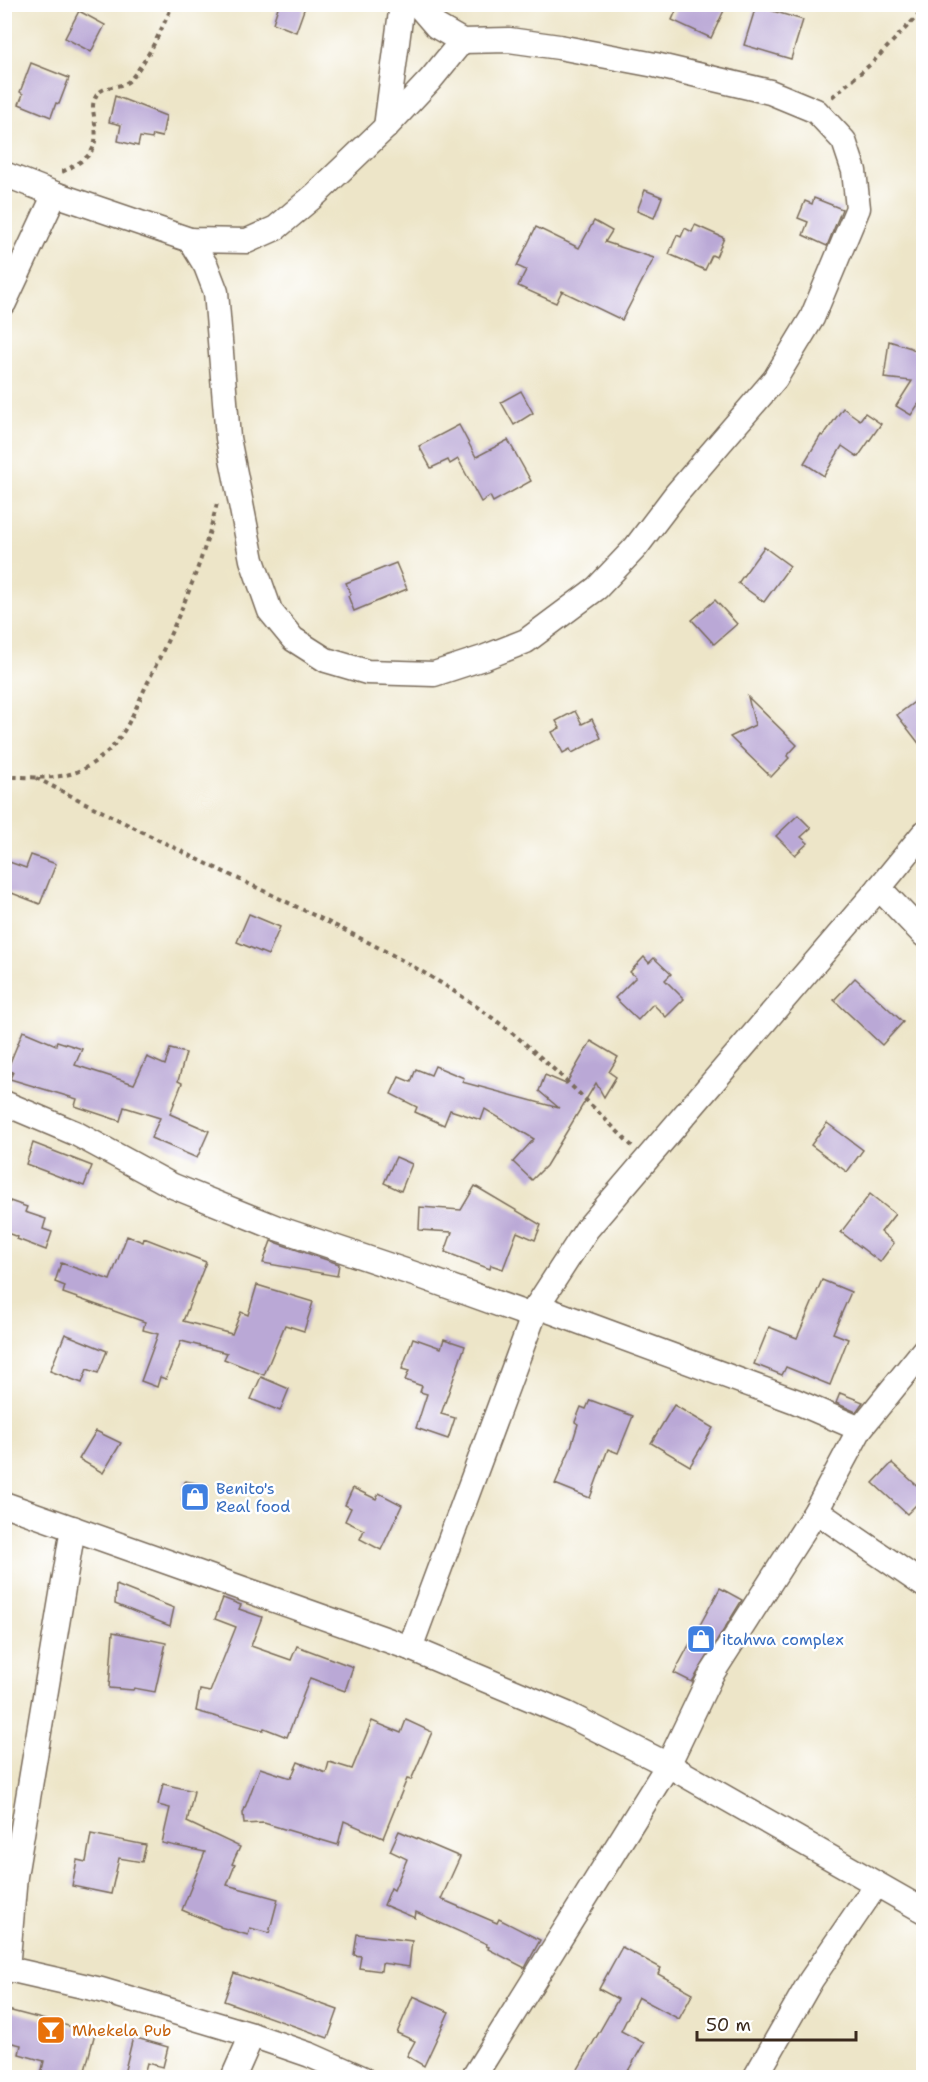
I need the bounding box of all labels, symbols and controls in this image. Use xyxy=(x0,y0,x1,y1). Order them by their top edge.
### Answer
place label: Benito's Real food xyxy=(216,1478,290,1517)
shop icon: Benito's Real food xyxy=(179,1481,211,1513)
shop icon: itahwa complex xyxy=(685,1623,717,1655)
place label: itahwa complex xyxy=(722,1629,844,1650)
scale bar xyxy=(697,2004,856,2042)
text: 50 m xyxy=(706,2013,751,2037)
bar icon: Mhekela Pub xyxy=(35,2014,67,2046)
place label: Mhekela Pub xyxy=(72,2020,171,2041)

